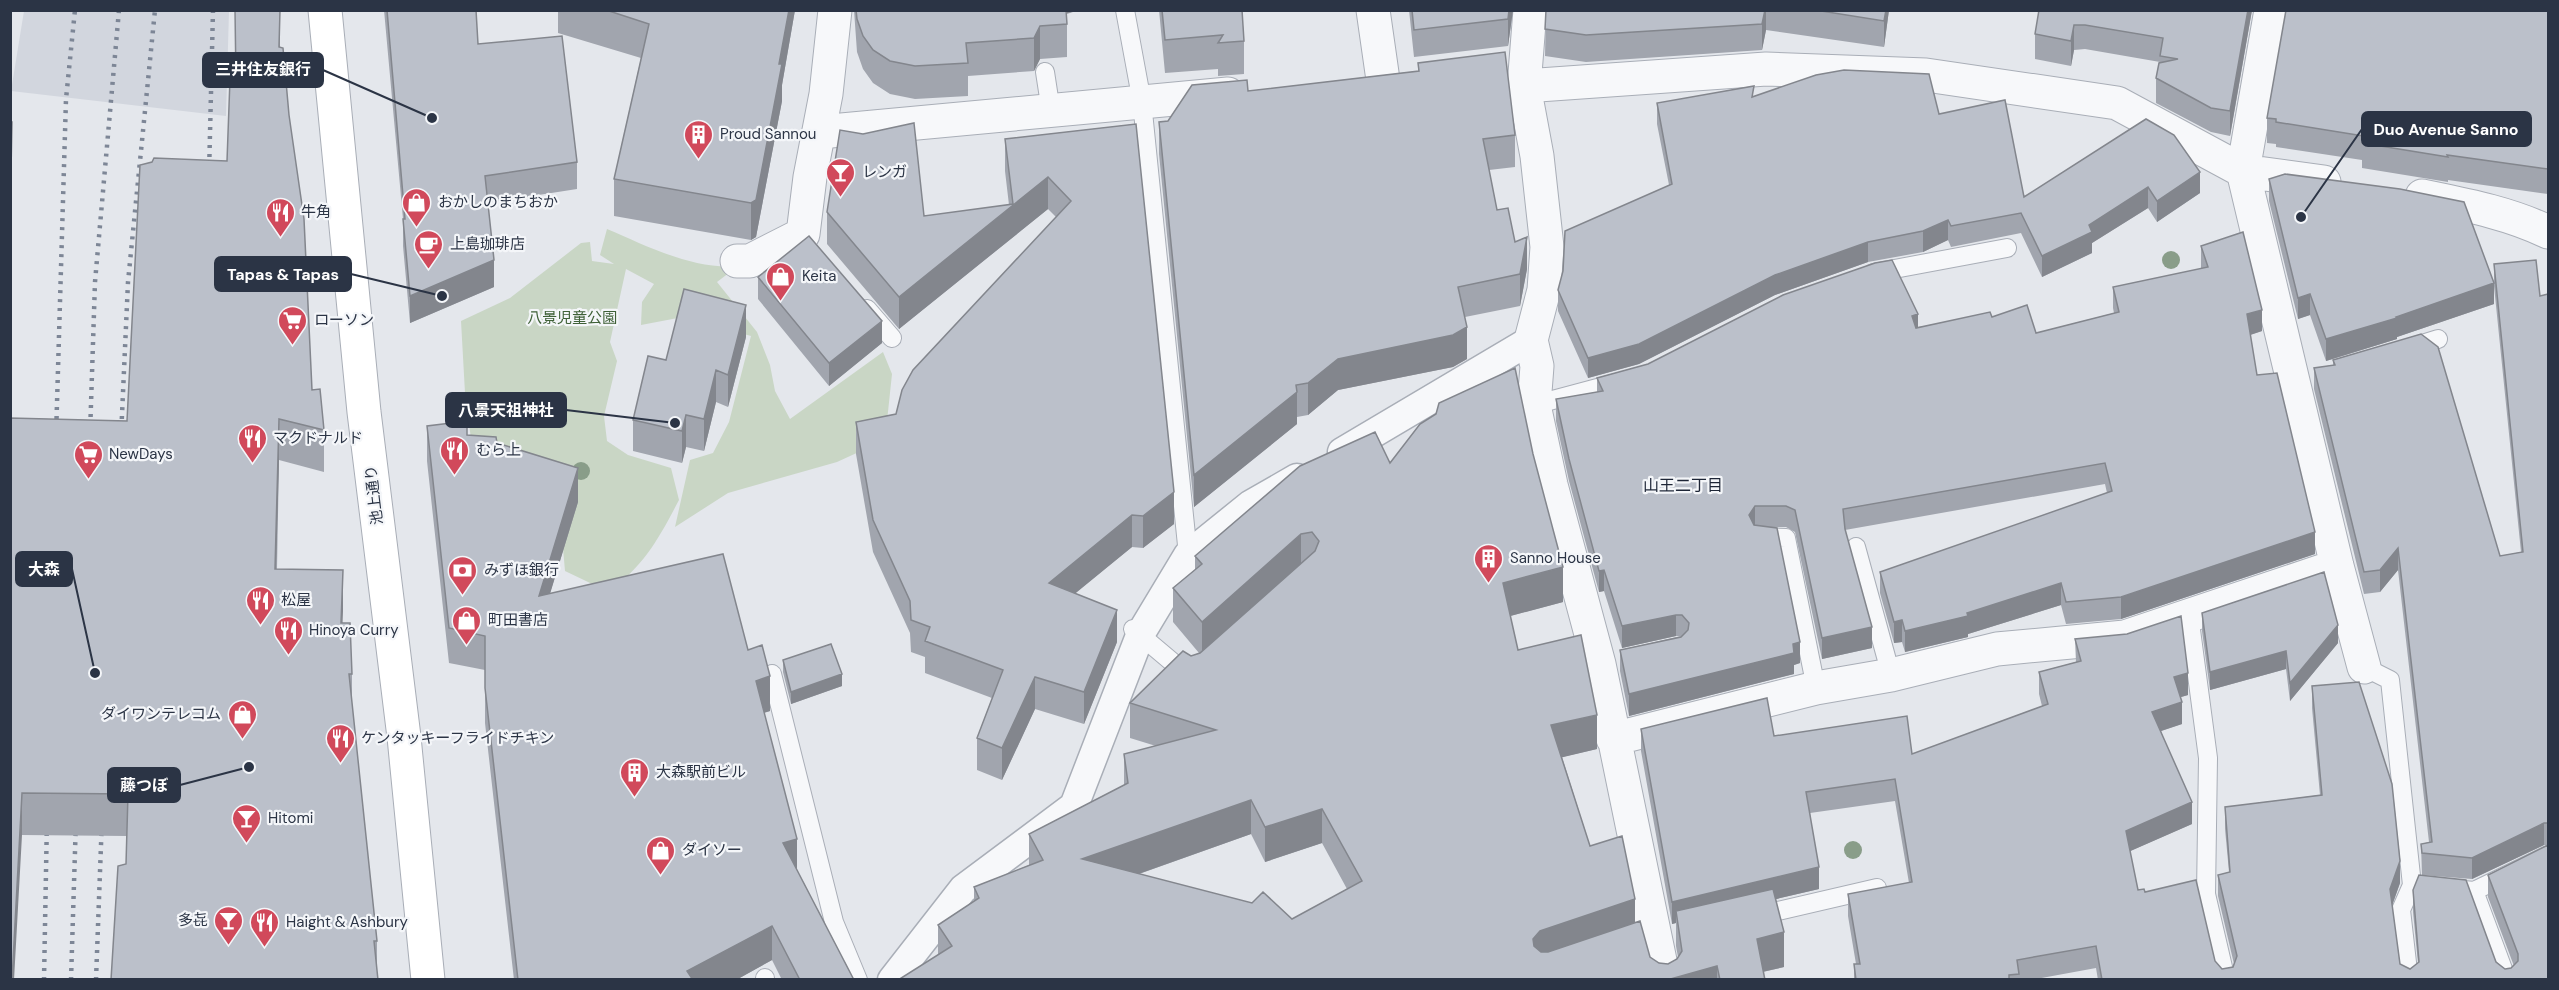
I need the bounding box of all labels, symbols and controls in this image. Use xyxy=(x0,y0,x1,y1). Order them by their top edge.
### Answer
callout: 三井住友銀行 xyxy=(203,53,323,87)
text: 三井住友銀行 xyxy=(215,59,311,80)
callout: Duo Avenue Sanno xyxy=(2362,112,2531,146)
building icon: Proud Sannou xyxy=(683,118,715,160)
text: Duo Avenue Sanno xyxy=(2373,119,2519,140)
place label: Proud Sannou xyxy=(720,124,816,144)
bar icon: レンガ xyxy=(825,156,857,198)
place label: レンガ xyxy=(862,162,907,182)
shop icon: おかしのまちおか xyxy=(401,186,433,228)
place label: おかしのまちおか xyxy=(438,192,558,212)
restaurant icon: 牛角 xyxy=(264,196,296,238)
place label: 牛角 xyxy=(301,202,331,222)
cafe icon: 上島珈琲店 xyxy=(413,228,445,270)
place label: 上島珈琲店 xyxy=(450,234,525,254)
callout: Tapas & Tapas xyxy=(215,257,351,291)
shop icon: Keita xyxy=(765,260,797,302)
text: Tapas & Tapas xyxy=(227,264,339,285)
place label: Keita xyxy=(802,266,836,286)
supermarket icon: ローソン xyxy=(277,304,309,346)
park label: 八景児童公園 xyxy=(527,308,617,328)
place label: ローソン xyxy=(314,310,374,330)
callout: 八景天祖神社 xyxy=(446,393,566,427)
text: 八景天祖神社 xyxy=(458,400,554,421)
restaurant icon: マクドナルド xyxy=(236,422,268,464)
place label: マクドナルド xyxy=(273,428,363,448)
restaurant icon: むら上 xyxy=(439,434,471,476)
supermarket icon: NewDays xyxy=(72,438,104,480)
place label: むら上 xyxy=(476,440,521,460)
place label: NewDays xyxy=(109,444,173,464)
street label: 池上通り xyxy=(360,464,388,526)
district label: 山王二丁目 xyxy=(1643,475,1723,496)
building icon: Sanno House xyxy=(1473,542,1505,584)
place label: Sanno House xyxy=(1510,548,1601,568)
callout: 大森 xyxy=(16,552,72,586)
bank icon: みずほ銀行 xyxy=(447,554,479,596)
text: 大森 xyxy=(28,559,60,580)
place label: みずほ銀行 xyxy=(484,560,559,580)
restaurant icon: 松屋 xyxy=(244,584,276,626)
place label: 松屋 xyxy=(281,590,311,610)
shop icon: 町田書店 xyxy=(451,604,483,646)
place label: 町田書店 xyxy=(488,610,548,630)
restaurant icon: Hinoya Curry xyxy=(272,614,304,656)
place label: Hinoya Curry xyxy=(309,620,399,640)
shop icon: ダイワンテレコム xyxy=(226,698,258,740)
place label: ダイワンテレコム xyxy=(101,704,221,724)
restaurant icon: ケンタッキーフライドチキン xyxy=(324,722,356,764)
place label: ケンタッキーフライドチキン xyxy=(361,728,554,748)
building icon: 大森駅前ビル xyxy=(619,756,651,798)
place label: 大森駅前ビル xyxy=(656,762,746,782)
callout: 藤つぼ xyxy=(108,768,180,802)
text: 藤つぼ xyxy=(120,775,168,796)
bar icon: Hitomi xyxy=(231,802,263,844)
place label: Hitomi xyxy=(268,808,313,828)
shop icon: ダイソー xyxy=(645,834,677,876)
place label: ダイソー xyxy=(682,840,742,860)
bar icon: 多㐂 xyxy=(213,904,245,946)
restaurant icon: Haight & Ashbury xyxy=(249,906,281,948)
place label: 多㐂 xyxy=(178,910,208,930)
place label: Haight & Ashbury xyxy=(286,912,408,932)

